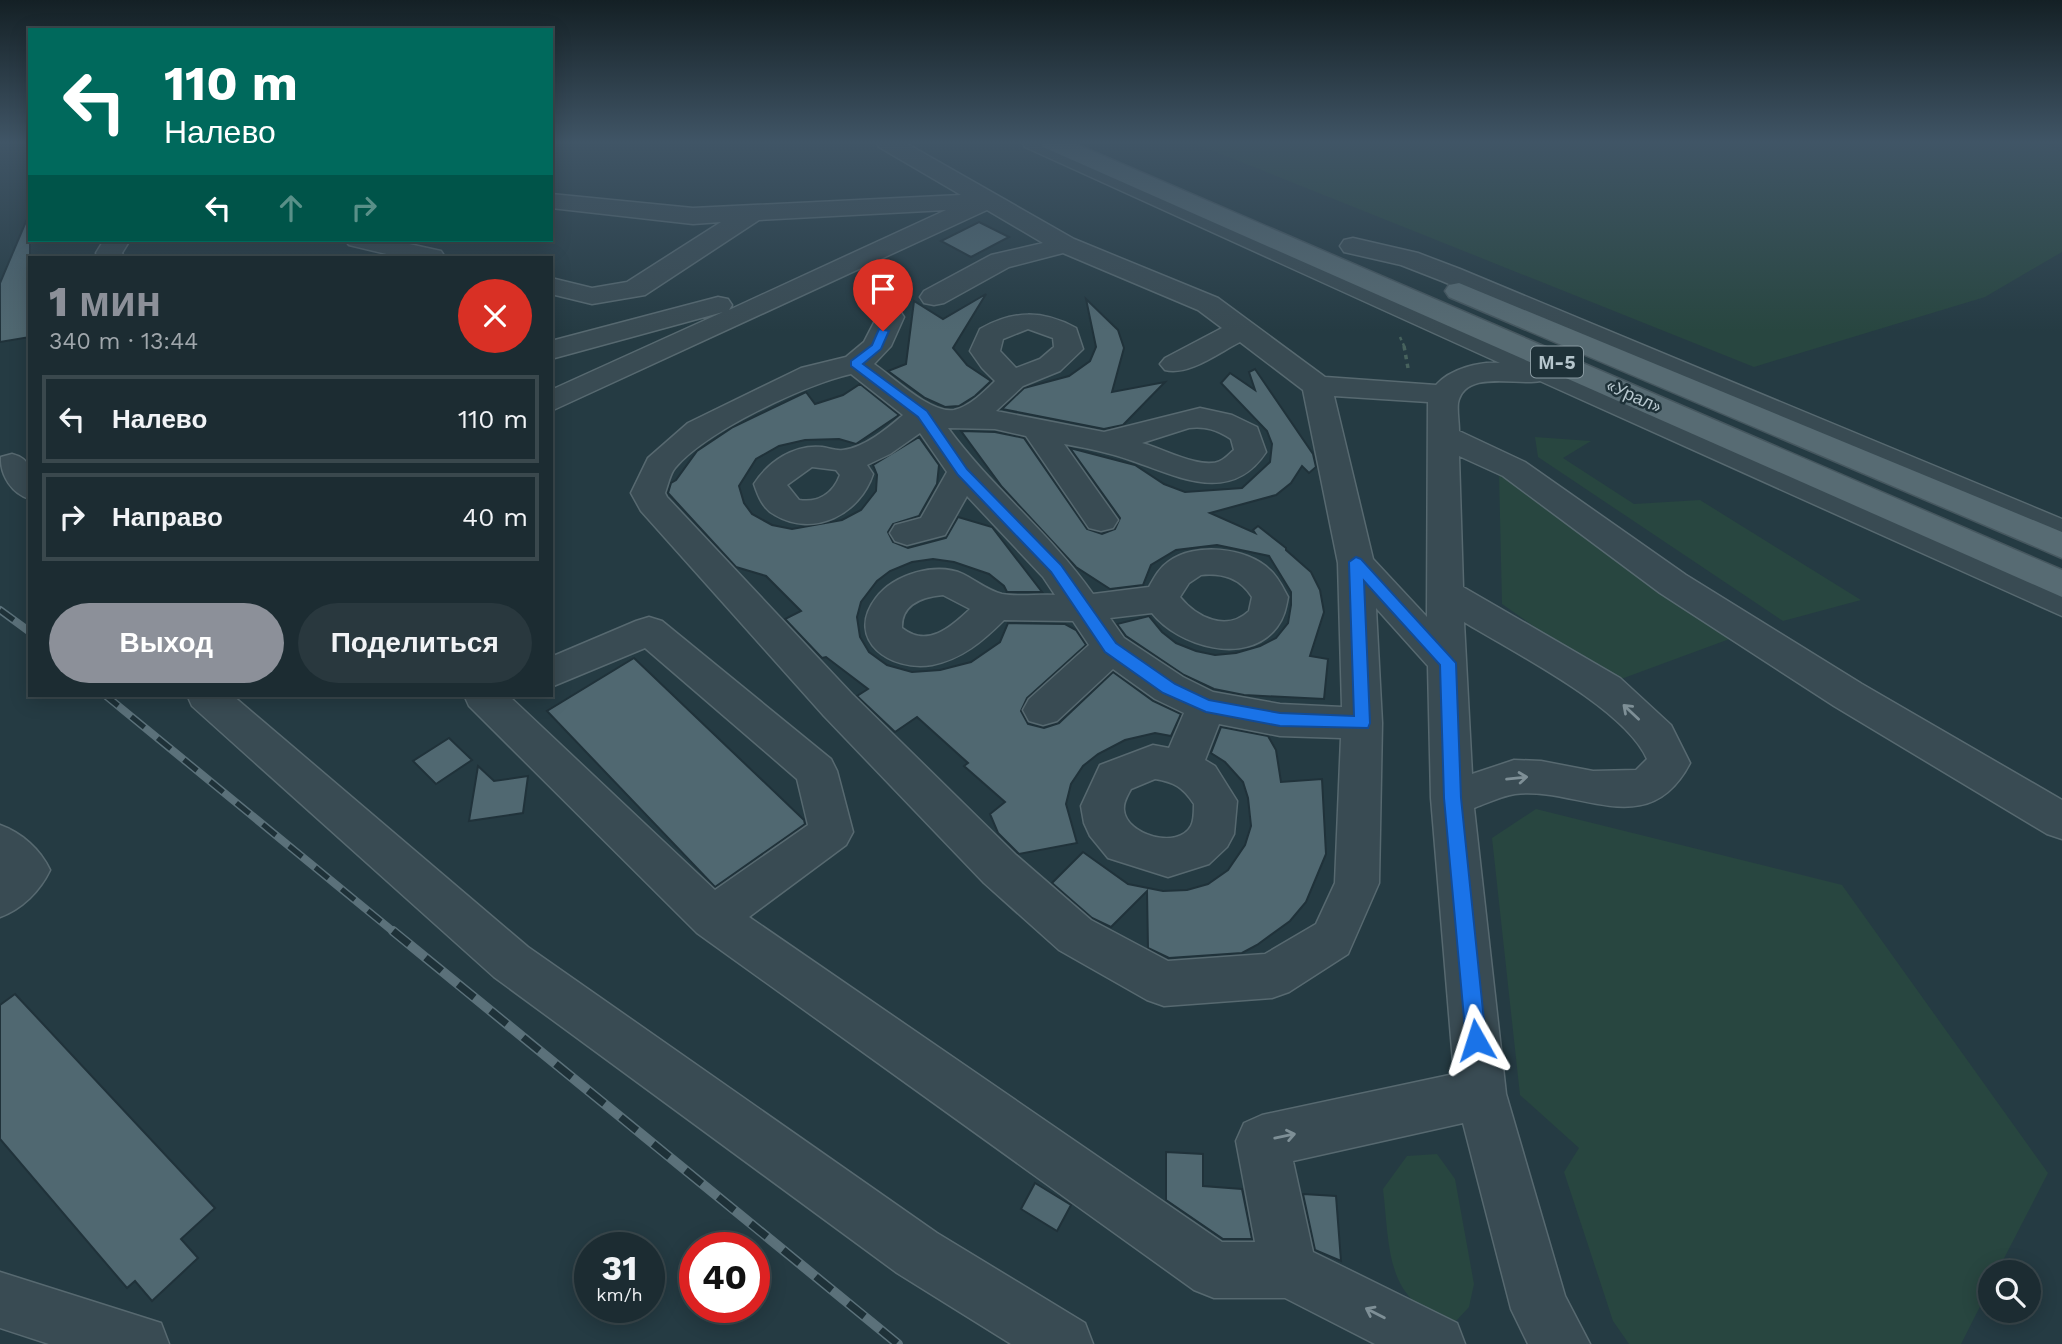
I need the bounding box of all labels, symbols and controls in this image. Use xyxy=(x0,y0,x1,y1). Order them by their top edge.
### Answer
text: 110 m xyxy=(164,54,298,112)
icon: left xyxy=(49,56,140,147)
text: Налево xyxy=(164,113,276,151)
icon: left xyxy=(199,189,237,227)
icon: ahead xyxy=(272,189,310,227)
icon: right xyxy=(345,189,383,227)
pin xyxy=(853,259,913,331)
icon: arrive xyxy=(864,270,902,308)
text: 1 мин xyxy=(49,277,161,326)
button: close xyxy=(458,279,532,353)
text: 340 m · 13:44 xyxy=(49,328,198,355)
road number: М-5 xyxy=(1531,346,1583,378)
street label: «Урал» xyxy=(1603,374,1665,417)
icon: left xyxy=(53,400,91,438)
text: Налево xyxy=(112,404,207,434)
text: 110 m xyxy=(458,404,528,434)
icon: right xyxy=(53,498,91,536)
text: Направо xyxy=(112,502,223,532)
text: 40 m xyxy=(462,502,528,532)
button: Выход xyxy=(49,603,284,683)
button: Поделиться xyxy=(298,603,532,683)
one-way arrow xyxy=(1623,704,1640,721)
one-way arrow xyxy=(1505,772,1528,785)
position arrow xyxy=(1439,1003,1513,1077)
one-way arrow xyxy=(1273,1129,1296,1142)
speed limit sign: 40 xyxy=(679,1232,770,1323)
text: 31 xyxy=(602,1247,637,1289)
map controls xyxy=(1978,1260,2041,1323)
button: search xyxy=(1978,1260,2041,1323)
text: km/h xyxy=(596,1284,643,1305)
one-way arrow xyxy=(1365,1306,1386,1320)

